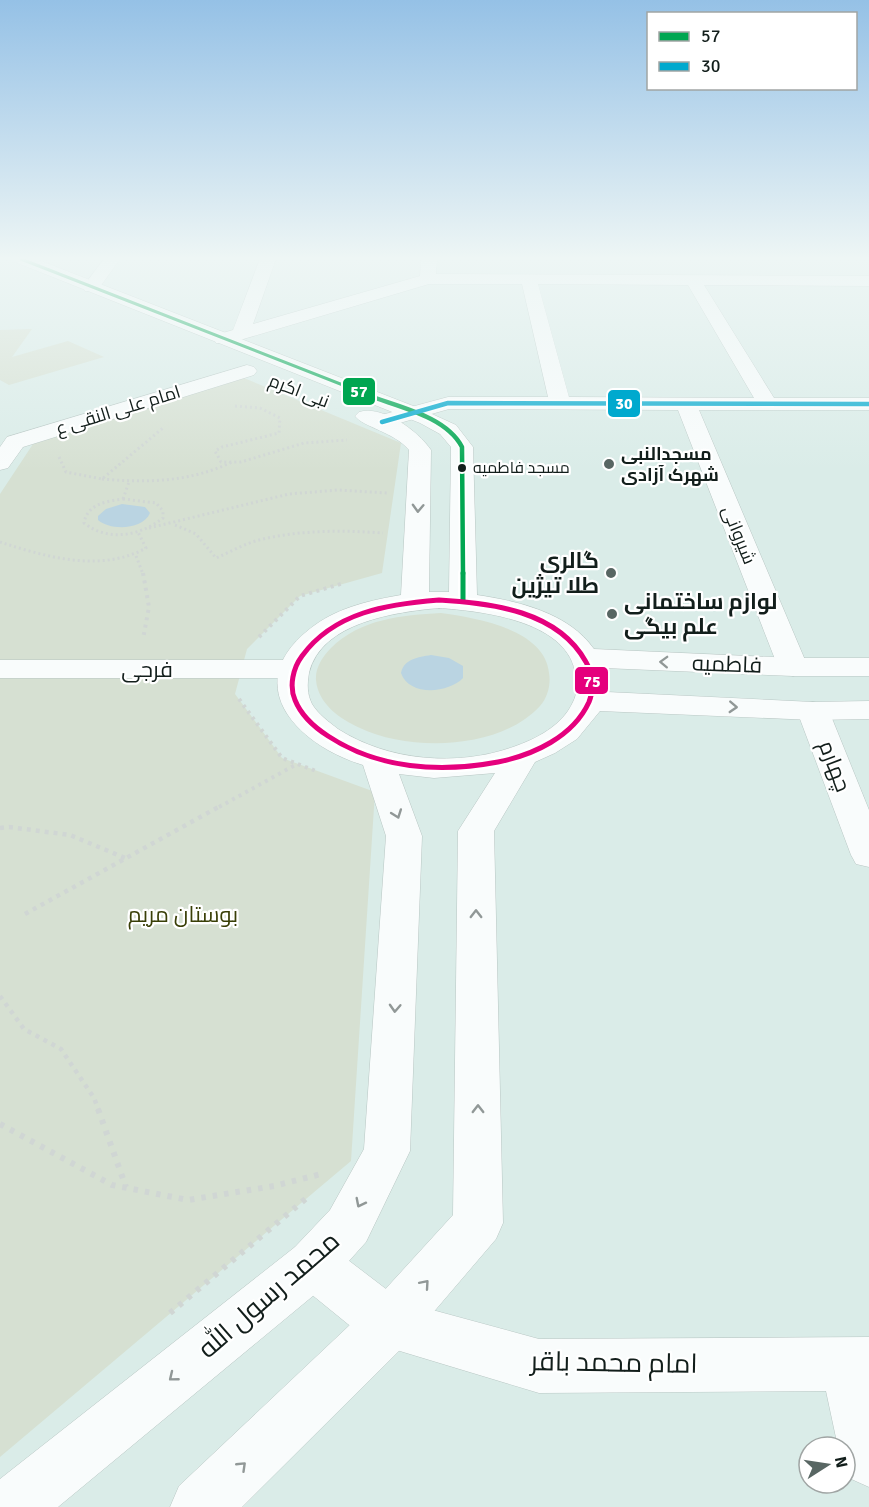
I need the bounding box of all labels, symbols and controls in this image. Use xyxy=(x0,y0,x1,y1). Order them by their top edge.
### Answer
legend xyxy=(647,12,857,90)
text: 57 xyxy=(701,25,720,47)
text: 30 xyxy=(701,55,720,77)
street label: نبی اکرم xyxy=(265,369,332,413)
line badge: 57 xyxy=(342,377,376,406)
street label: امام علی النقی ع xyxy=(53,381,183,440)
text: 57 xyxy=(350,382,368,402)
line badge: 30 xyxy=(607,389,641,418)
text: 30 xyxy=(615,394,633,414)
place label: مسجدالنبی شهرک آزادی xyxy=(621,443,719,486)
marker: مسجدالنبی شهرک آزادی xyxy=(602,457,616,471)
place label: مسجد فاطمیه xyxy=(473,458,570,478)
marker: مسجد فاطمیه xyxy=(456,462,468,474)
street label: شیروانی xyxy=(717,503,761,567)
one-way arrow xyxy=(412,504,424,513)
place label: گالری طلا تیژین xyxy=(512,547,599,599)
marker: گالری طلا تیژین xyxy=(604,566,618,580)
place label: لوازم ساختمانی علم بیگی xyxy=(624,588,778,642)
marker: لوازم ساختمانی علم بیگی xyxy=(605,607,619,621)
street label: فاطمیه xyxy=(691,649,763,679)
one-way arrow xyxy=(659,655,668,668)
street label: فرجی xyxy=(121,656,173,683)
line badge: 75 xyxy=(574,666,609,695)
text: 75 xyxy=(583,672,601,692)
one-way arrow xyxy=(728,701,737,713)
street label: چهارم xyxy=(811,737,857,796)
one-way arrow xyxy=(389,809,402,819)
park label: بوستان مریم xyxy=(128,901,238,930)
one-way arrow xyxy=(470,910,482,919)
one-way arrow xyxy=(388,1003,401,1012)
one-way arrow xyxy=(471,1105,484,1114)
one-way arrow xyxy=(356,1196,367,1207)
street label: محمد رسول الله xyxy=(190,1223,347,1365)
one-way arrow xyxy=(417,1280,428,1291)
street label: امام محمد باقر xyxy=(528,1345,698,1382)
one-way arrow xyxy=(169,1370,180,1381)
north arrow xyxy=(797,1435,857,1495)
text: N xyxy=(830,1455,852,1470)
one-way arrow xyxy=(235,1463,246,1474)

